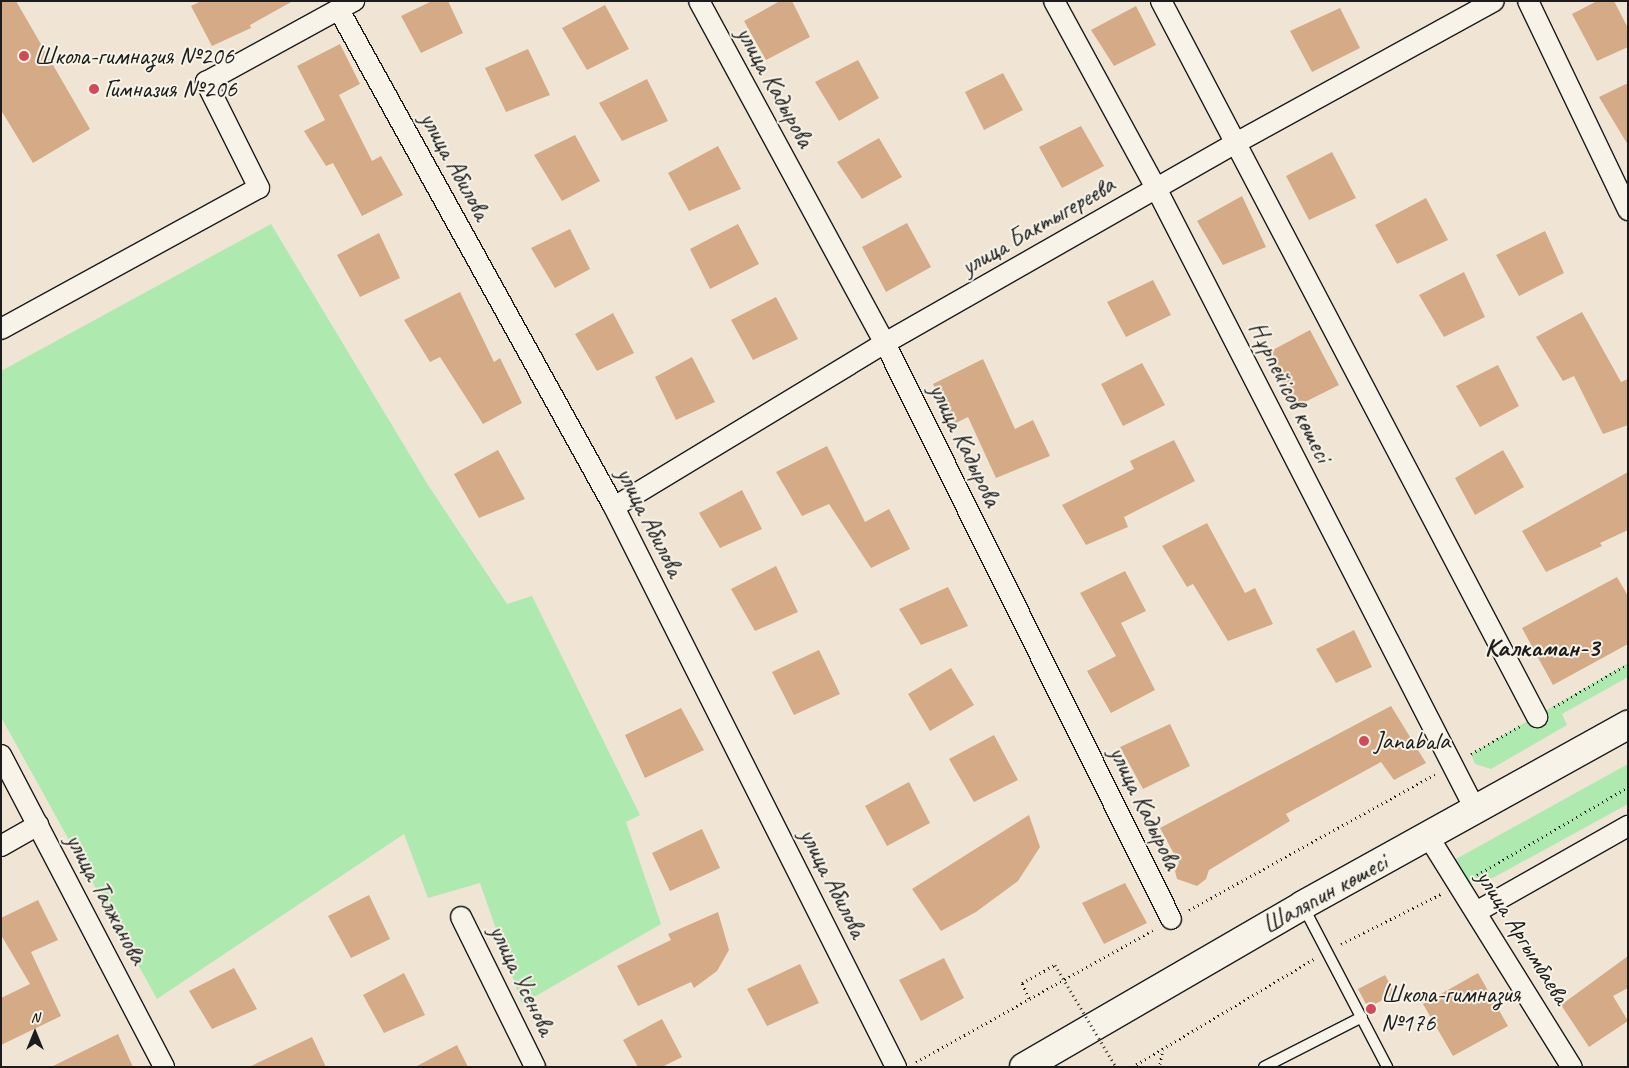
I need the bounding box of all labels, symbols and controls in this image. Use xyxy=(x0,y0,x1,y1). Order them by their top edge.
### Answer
street label: улица Кадырова xyxy=(729,21,821,153)
place label: Школа-гимназия №206 xyxy=(34,41,234,71)
marker: Школа-гимназия №206 xyxy=(18,50,30,62)
place label: Гимназия №206 xyxy=(104,74,237,104)
marker: Гимназия №206 xyxy=(88,83,100,95)
street label: улица Абилова xyxy=(413,107,497,225)
street label: улица Бактыгереева xyxy=(955,169,1121,283)
street label: Нұрпейісов көшесі xyxy=(1242,317,1338,467)
street label: улица Кадырова xyxy=(922,378,1008,512)
street label: улица Абилова xyxy=(610,463,690,581)
district label: Калкаман-3 xyxy=(1485,632,1599,664)
place label: Janabala xyxy=(1374,726,1450,756)
marker: Janabala xyxy=(1358,735,1370,747)
street label: улица Кадырова xyxy=(1102,741,1188,875)
street label: улица Абилова xyxy=(793,824,873,942)
street label: улица Талжанова xyxy=(59,828,153,970)
street label: Шаляпин көшесі xyxy=(1257,847,1393,941)
street label: улица Аргымбаева xyxy=(1470,864,1576,1010)
street label: улица Усенова xyxy=(482,920,562,1040)
place label: Школа-гимназия №176 xyxy=(1381,980,1520,1039)
marker: Школа-гимназия №176 xyxy=(1365,1003,1377,1015)
north arrow xyxy=(10,1008,60,1058)
text: N xyxy=(31,1009,39,1026)

